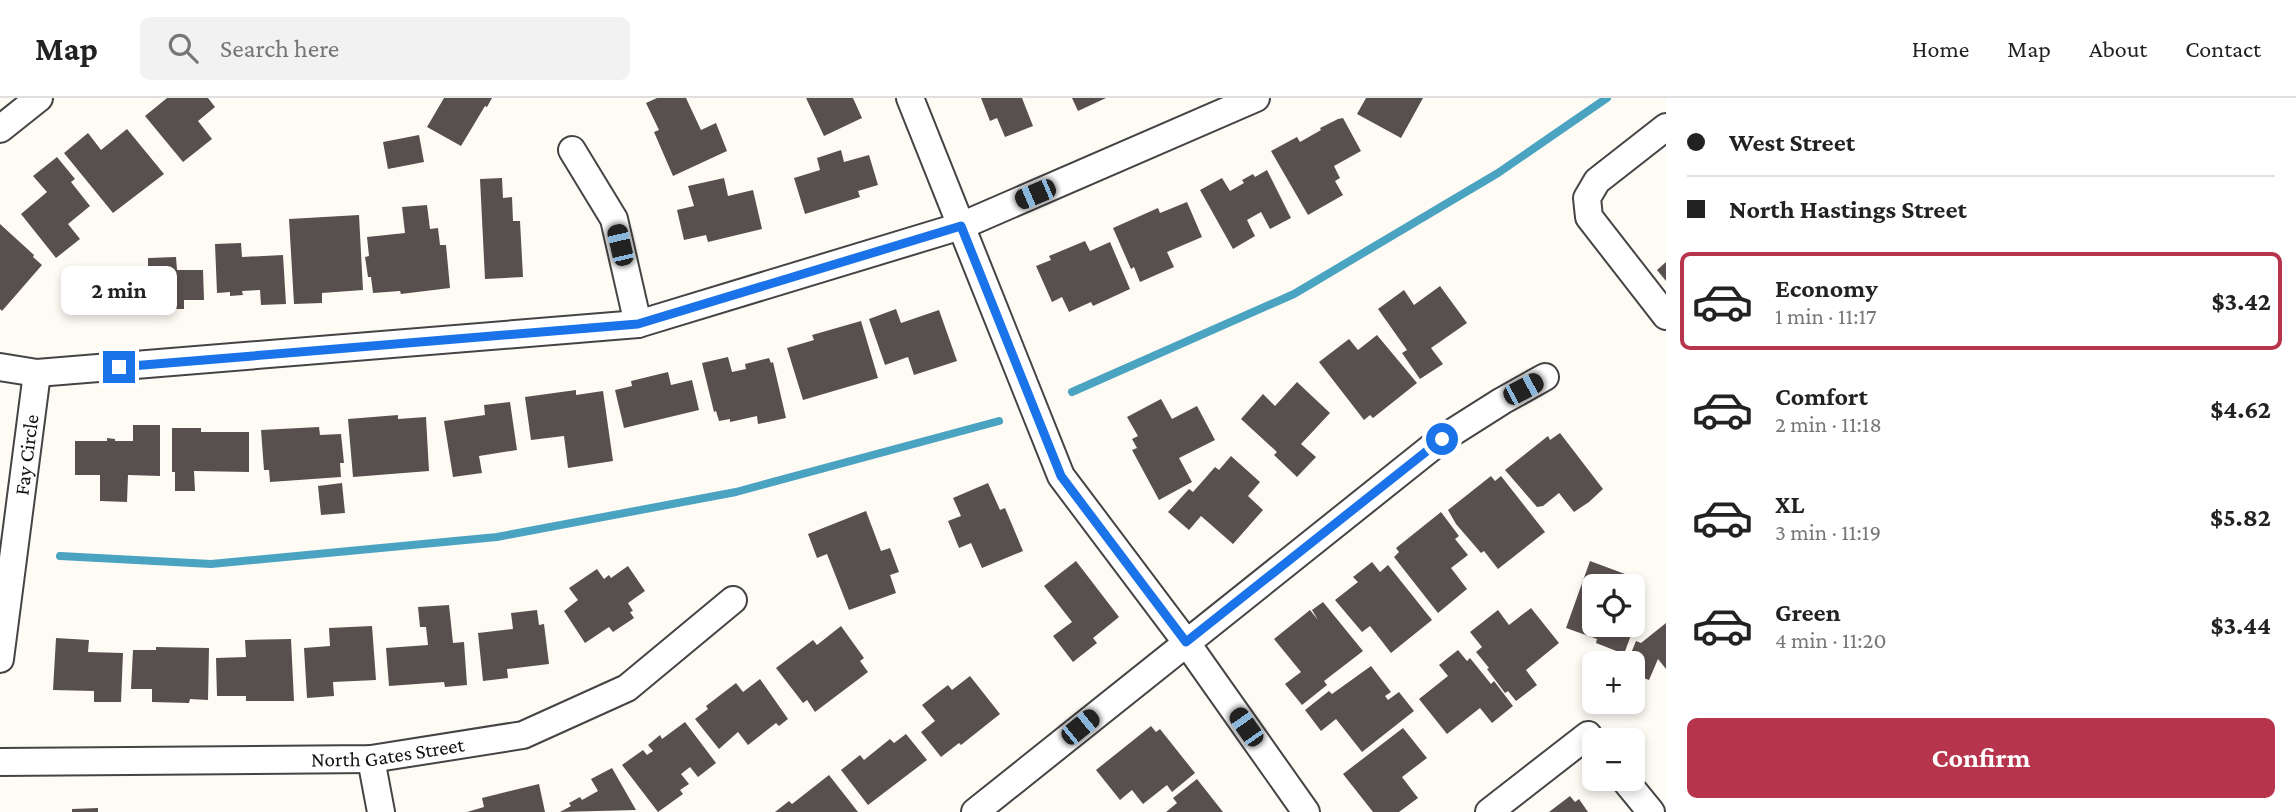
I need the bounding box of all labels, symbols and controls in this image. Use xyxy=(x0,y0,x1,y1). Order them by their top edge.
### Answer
search box xyxy=(140,17,630,80)
icon: search xyxy=(164,29,202,67)
text: Map xyxy=(35,30,98,67)
text: Search here xyxy=(220,34,339,63)
text: Home xyxy=(1912,35,1969,62)
text: Map xyxy=(2007,35,2051,62)
text: About xyxy=(2089,35,2147,62)
text: Contact xyxy=(2185,35,2261,62)
text: West Street xyxy=(1729,128,1855,157)
car xyxy=(1012,176,1059,212)
text: North Hastings Street xyxy=(1729,195,1967,224)
car xyxy=(606,222,635,268)
callout: 2 min xyxy=(61,266,177,314)
icon: car xyxy=(1691,270,1754,333)
text: Economy xyxy=(1775,274,1878,303)
text: 2 min xyxy=(91,277,147,303)
text: $3.42 xyxy=(2212,287,2271,316)
text: 1 min · 11:17 xyxy=(1775,303,1877,329)
route end xyxy=(103,351,135,383)
car xyxy=(1500,370,1547,408)
icon: car xyxy=(1691,378,1754,441)
text: Comfort xyxy=(1775,382,1868,411)
text: $4.62 xyxy=(2210,395,2271,424)
text: 2 min · 11:18 xyxy=(1775,411,1882,437)
street label: Fay Circle xyxy=(9,413,44,497)
route start xyxy=(1426,423,1458,455)
icon: car xyxy=(1691,486,1754,549)
text: XL xyxy=(1775,490,1804,519)
text: $5.82 xyxy=(2210,503,2271,532)
text: 3 min · 11:19 xyxy=(1775,519,1881,545)
map controls xyxy=(1582,574,1645,791)
button: locate xyxy=(1582,574,1645,637)
icon: car xyxy=(1691,594,1754,657)
text: Green xyxy=(1775,598,1841,627)
text: $3.44 xyxy=(2211,611,2271,640)
text: 4 min · 11:20 xyxy=(1775,627,1887,653)
button: + xyxy=(1582,651,1645,714)
car xyxy=(1226,704,1267,750)
car xyxy=(1058,706,1103,748)
button: Confirm xyxy=(1687,718,2275,798)
button: − xyxy=(1582,728,1645,791)
street label: North Gates Street xyxy=(311,732,467,772)

